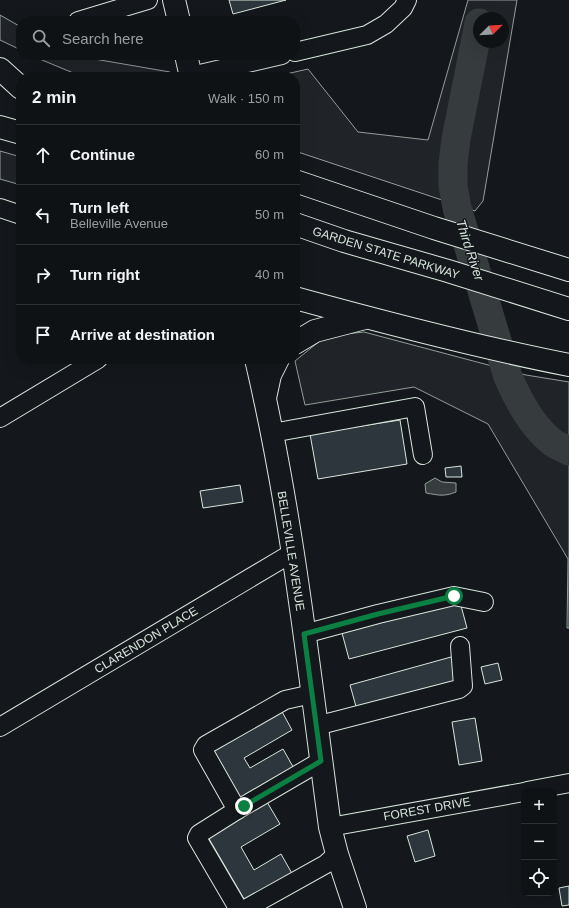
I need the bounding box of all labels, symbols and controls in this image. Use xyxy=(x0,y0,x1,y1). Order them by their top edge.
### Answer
north arrow xyxy=(473,12,509,48)
search box xyxy=(16,16,300,60)
icon: search xyxy=(30,27,52,49)
text: Search here xyxy=(62,30,144,47)
text: 2 min xyxy=(32,88,76,107)
text: Walk · 150 m xyxy=(208,91,284,106)
icon: ahead xyxy=(32,144,54,166)
text: Continue xyxy=(70,146,135,163)
text: 60 m xyxy=(255,147,284,162)
text: Turn left xyxy=(70,199,129,216)
icon: left xyxy=(32,204,54,226)
text: 50 m xyxy=(255,207,284,222)
text: Belleville Avenue xyxy=(70,216,168,231)
water label: Third River xyxy=(453,217,487,283)
street label: GARDEN STATE PARKWAY xyxy=(311,224,461,282)
icon: right xyxy=(32,264,54,286)
text: Turn right xyxy=(70,266,140,283)
text: 40 m xyxy=(255,267,284,282)
icon: arrive xyxy=(32,324,54,346)
text: Arrive at destination xyxy=(70,326,215,343)
street label: BELLEVILLE AVENUE xyxy=(275,490,307,612)
route start xyxy=(445,587,463,605)
street label: CLARENDON PLACE xyxy=(92,604,200,676)
map controls xyxy=(521,788,557,896)
button: + xyxy=(521,788,557,824)
street label: FOREST DRIVE xyxy=(382,794,472,824)
route end xyxy=(235,797,253,815)
button: − xyxy=(521,824,557,860)
button: locate xyxy=(521,860,557,896)

